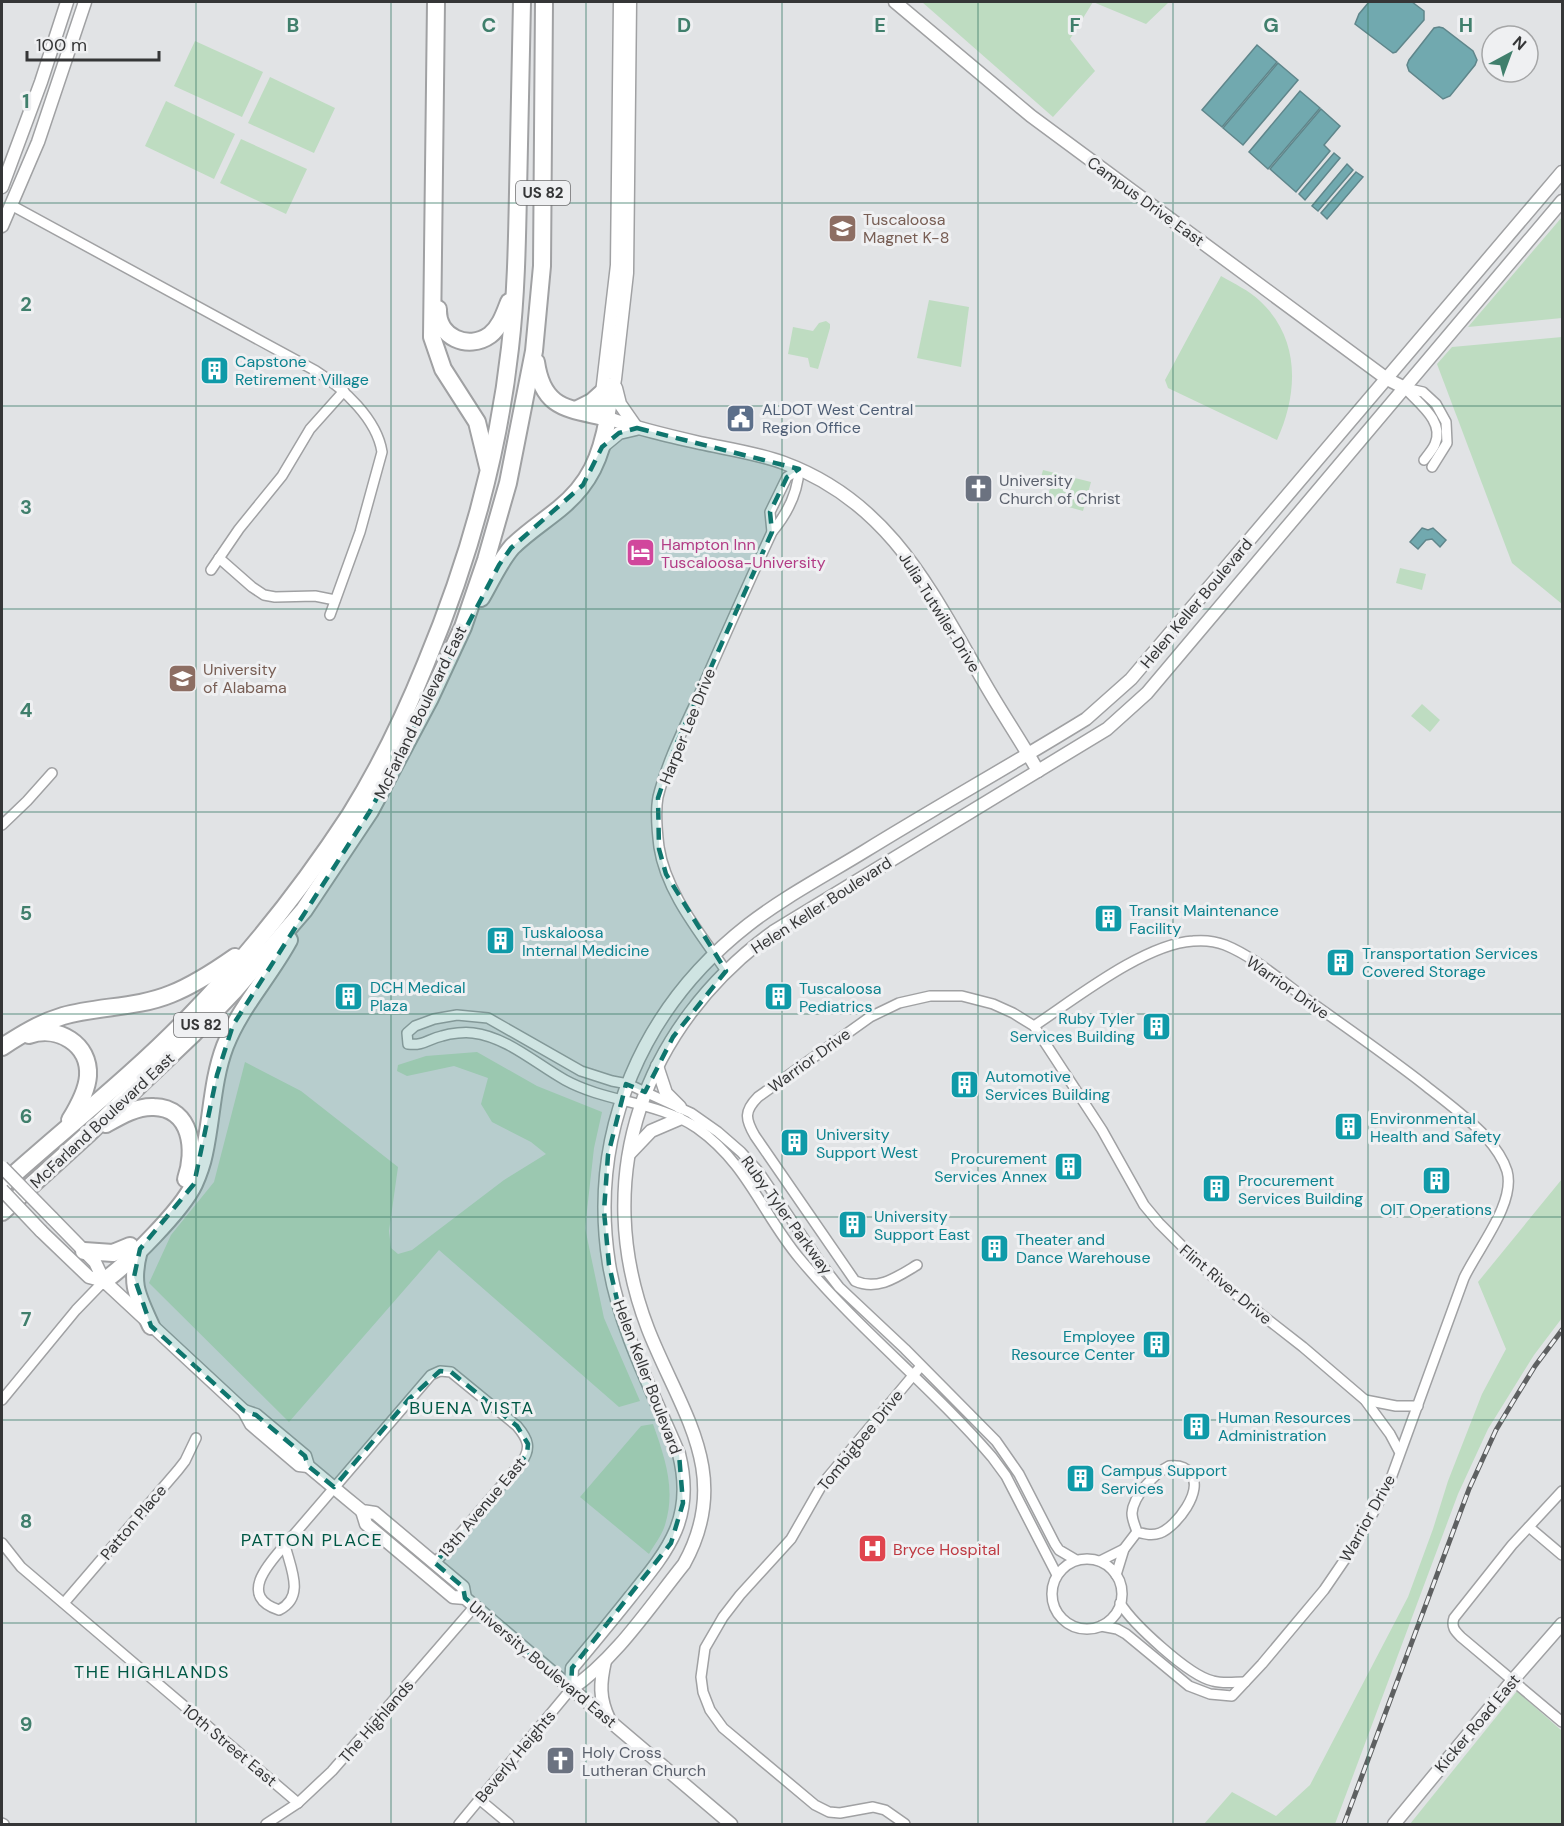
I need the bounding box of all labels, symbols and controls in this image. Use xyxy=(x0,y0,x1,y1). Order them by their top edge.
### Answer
text: B xyxy=(287,12,299,38)
text: C xyxy=(482,12,496,38)
text: D xyxy=(677,12,691,38)
text: E xyxy=(874,12,886,38)
text: F xyxy=(1069,12,1081,38)
text: G xyxy=(1263,12,1279,38)
text: H xyxy=(1459,12,1473,38)
scale bar xyxy=(27,24,159,62)
north arrow xyxy=(1480,24,1540,84)
text: N xyxy=(1508,31,1531,55)
text: 100 m xyxy=(36,33,87,57)
text: 1 xyxy=(22,88,30,114)
street label: Campus Drive East xyxy=(1083,152,1208,251)
road number: US 82 xyxy=(516,181,570,205)
place label: Tuscaloosa Magnet K-8 xyxy=(863,209,949,248)
school or university icon: Tuscaloosa Magnet K-8 xyxy=(826,212,858,244)
text: 2 xyxy=(20,291,32,317)
place label: Capstone Retirement Village xyxy=(235,351,369,390)
building icon: Capstone Retirement Village xyxy=(198,354,230,386)
place label: ALDOT West Central Region Office xyxy=(762,399,913,438)
public building icon: ALDOT West Central Region Office xyxy=(725,402,757,434)
place label: University Church of Christ xyxy=(999,470,1121,509)
church icon: University Church of Christ xyxy=(962,473,994,505)
text: 3 xyxy=(20,494,32,520)
place label: Hampton Inn Tuscaloosa-University xyxy=(661,534,826,573)
street label: Helen Keller Boulevard xyxy=(1136,534,1257,673)
hotel icon: Hampton Inn Tuscaloosa-University xyxy=(624,537,656,569)
street label: Julia Tutwiler Drive xyxy=(894,548,985,676)
street label: McFarland Boulevard East xyxy=(369,622,472,802)
place label: University of Alabama xyxy=(203,659,287,698)
school or university icon: University of Alabama xyxy=(166,662,198,694)
street label: Harper Lee Drive xyxy=(655,665,720,787)
text: 4 xyxy=(20,697,33,723)
street label: Helen Keller Boulevard xyxy=(747,852,896,959)
text: 5 xyxy=(20,900,32,926)
place label: Transit Maintenance Facility xyxy=(1129,900,1279,939)
building icon: Transit Maintenance Facility xyxy=(1092,903,1124,935)
place label: Tuskaloosa Internal Medicine xyxy=(522,922,649,961)
building icon: Tuskaloosa Internal Medicine xyxy=(485,925,517,957)
place label: Transportation Services Covered Storage xyxy=(1362,943,1538,982)
building icon: Transportation Services Covered Storage xyxy=(1325,946,1357,978)
street label: Warrior Drive xyxy=(1242,951,1333,1024)
place label: DCH Medical Plaza xyxy=(370,977,465,1016)
place label: Tuscaloosa Pediatrics xyxy=(799,978,882,1017)
building icon: DCH Medical Plaza xyxy=(333,980,365,1012)
building icon: Tuscaloosa Pediatrics xyxy=(762,981,794,1013)
place label: Ruby Tyler Services Building xyxy=(1010,1008,1135,1047)
building icon: Ruby Tyler Services Building xyxy=(1140,1011,1172,1043)
road number: US 82 xyxy=(174,1013,228,1037)
street label: Warrior Drive xyxy=(764,1024,855,1097)
street label: McFarland Boulevard East xyxy=(26,1048,179,1193)
place label: Automotive Services Building xyxy=(985,1066,1110,1105)
building icon: Automotive Services Building xyxy=(948,1069,980,1101)
text: 6 xyxy=(20,1103,32,1129)
place label: Environmental Health and Safety xyxy=(1370,1108,1501,1147)
building icon: Environmental Health and Safety xyxy=(1333,1111,1365,1143)
place label: University Support West xyxy=(816,1124,918,1163)
building icon: University Support West xyxy=(779,1127,811,1159)
place label: Procurement Services Annex xyxy=(934,1148,1047,1187)
building icon: Procurement Services Annex xyxy=(1052,1151,1084,1183)
street label: Ruby Tyler Parkway xyxy=(736,1152,837,1279)
building icon: OIT Operations xyxy=(1420,1165,1452,1197)
place label: Procurement Services Building xyxy=(1238,1170,1363,1209)
building icon: Procurement Services Building xyxy=(1201,1173,1233,1205)
place label: OIT Operations xyxy=(1380,1199,1492,1220)
place label: University Support East xyxy=(874,1206,970,1245)
building icon: University Support East xyxy=(837,1209,869,1241)
place label: Theater and Dance Warehouse xyxy=(1016,1229,1150,1268)
building icon: Theater and Dance Warehouse xyxy=(979,1232,1011,1264)
street label: Flint River Drive xyxy=(1175,1240,1276,1329)
street label: Helen Keller Boulevard xyxy=(608,1297,687,1457)
text: 7 xyxy=(21,1306,32,1332)
place label: Employee Resource Center xyxy=(1011,1326,1135,1365)
building icon: Employee Resource Center xyxy=(1140,1329,1172,1361)
street label: Tombigbee Drive xyxy=(813,1385,908,1495)
district label: BUENA VISTA xyxy=(409,1396,535,1420)
place label: Human Resources Administration xyxy=(1218,1407,1351,1446)
building icon: Human Resources Administration xyxy=(1181,1410,1213,1442)
street label: 13th Avenue East xyxy=(434,1453,530,1562)
place label: Campus Support Services xyxy=(1101,1460,1227,1499)
building icon: Campus Support Services xyxy=(1064,1463,1096,1495)
street label: Warrior Drive xyxy=(1335,1471,1400,1566)
street label: Patton Place xyxy=(96,1480,171,1564)
text: 8 xyxy=(20,1508,32,1534)
district label: PATTON PLACE xyxy=(241,1528,383,1552)
hospital icon: Bryce Hospital xyxy=(856,1533,888,1565)
place label: Bryce Hospital xyxy=(893,1539,1000,1560)
street label: University Boulevard East xyxy=(464,1596,621,1732)
district label: THE HIGHLANDS xyxy=(74,1660,230,1684)
street label: Kicker Road East xyxy=(1430,1670,1525,1777)
street label: The Highlands xyxy=(334,1675,418,1767)
street label: 10th Street East xyxy=(178,1700,281,1791)
street label: Beverly Heights xyxy=(471,1706,560,1807)
text: 9 xyxy=(20,1711,32,1737)
place label: Holy Cross Lutheran Church xyxy=(582,1742,706,1781)
church icon: Holy Cross Lutheran Church xyxy=(545,1745,577,1777)

